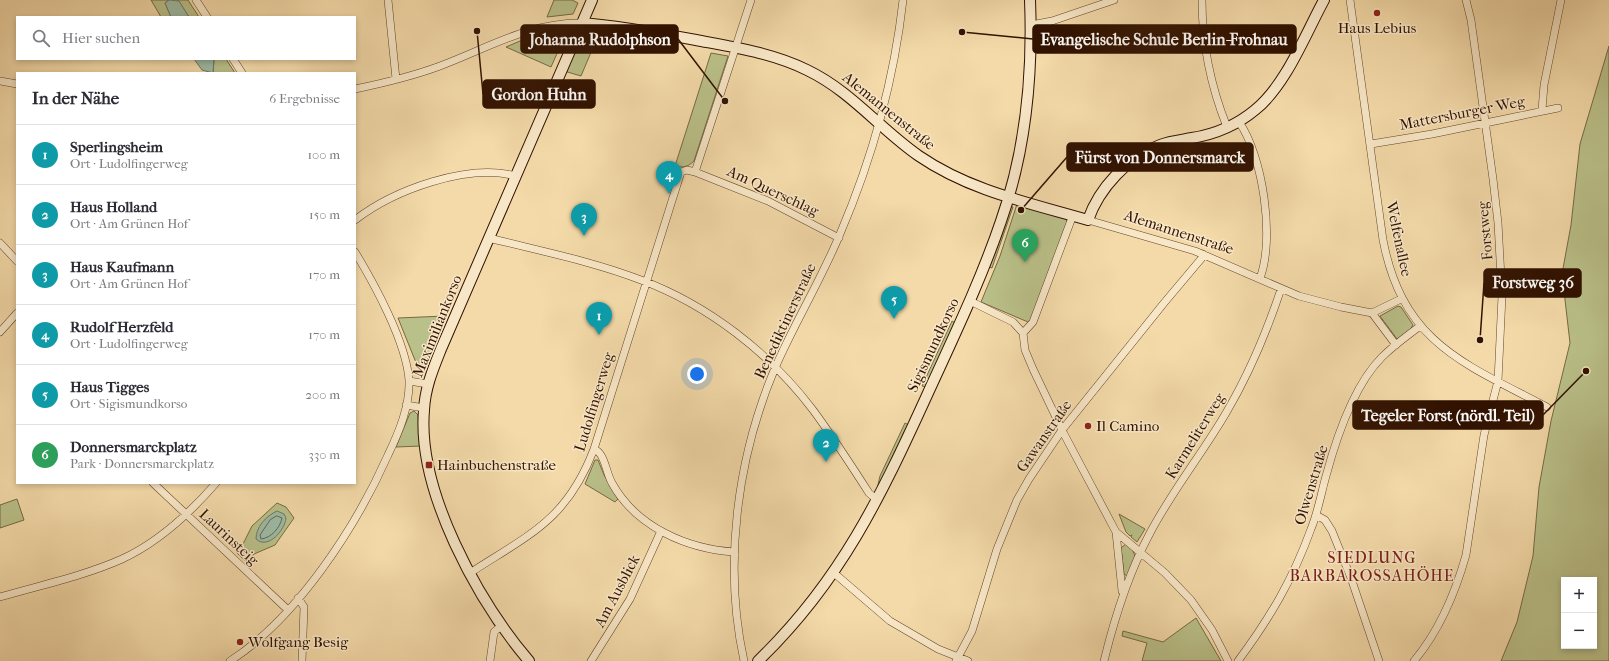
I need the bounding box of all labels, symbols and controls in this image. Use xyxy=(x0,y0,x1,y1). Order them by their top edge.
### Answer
marker: Haus Lebius xyxy=(1372,8,1382,18)
search box xyxy=(16,16,356,60)
place label: Haus Lebius xyxy=(1338,19,1417,37)
callout: Johanna Rudolphson xyxy=(521,25,678,53)
callout: Evangelische Schule Berlin-Frohnau xyxy=(1033,25,1296,53)
icon: search xyxy=(30,27,52,49)
text: Hier suchen xyxy=(62,29,140,47)
text: Johanna Rudolphson xyxy=(527,30,672,50)
text: Evangelische Schule Berlin-Frohnau xyxy=(1040,30,1288,50)
street label: Alemannenstraße xyxy=(838,68,939,154)
callout: Gordon Huhn xyxy=(483,80,595,108)
text: Gordon Huhn xyxy=(491,85,587,104)
text: In der Nähe xyxy=(32,88,119,108)
text: 6 Ergebnisse xyxy=(269,91,340,106)
street label: Mattersburger Weg xyxy=(1398,92,1527,134)
text: Sperlingsheim xyxy=(70,138,163,156)
callout: Fürst von Donnersmarck xyxy=(1067,143,1253,171)
text: 1 xyxy=(43,147,47,162)
text: 100 m xyxy=(307,147,340,162)
text: Fürst von Donnersmarck xyxy=(1074,148,1246,167)
text: Ort · Ludolfingerweg xyxy=(70,156,188,171)
pin: 4 xyxy=(656,161,682,194)
street label: Am Querschlag xyxy=(724,162,822,220)
text: Haus Holland xyxy=(70,198,157,216)
street label: Welfenallee xyxy=(1382,199,1416,279)
street label: Forstweg xyxy=(1473,200,1497,261)
pin: 3 xyxy=(571,203,597,236)
street label: Alemannenstraße xyxy=(1121,206,1236,258)
text: 2 xyxy=(42,207,48,222)
text: 150 m xyxy=(309,207,340,222)
text: Ort · Am Grünen Hof xyxy=(70,216,188,231)
pin: 6 xyxy=(1012,229,1038,262)
text: Haus Kaufmann xyxy=(70,258,174,276)
street label: Benediktinerstraße xyxy=(750,260,820,382)
text: 3 xyxy=(42,267,48,282)
text: 170 m xyxy=(308,267,340,282)
callout: Forstweg 36 xyxy=(1484,269,1581,297)
street label: Maximiliankorso xyxy=(408,272,466,380)
text: Forstweg 36 xyxy=(1491,273,1574,293)
text: Ort · Am Grünen Hof xyxy=(70,276,188,291)
pin: 5 xyxy=(881,286,907,319)
street label: Sigismundkorso xyxy=(903,295,963,395)
pin: 1 xyxy=(586,302,612,335)
text: Rudolf Herzfeld xyxy=(70,318,173,336)
text: 4 xyxy=(41,327,49,342)
text: 170 m xyxy=(308,327,340,342)
text: Ort · Ludolfingerweg xyxy=(70,336,188,351)
street label: Ludolfingerweg xyxy=(570,349,618,454)
your location xyxy=(687,364,707,384)
text: Haus Tigges xyxy=(70,378,149,396)
text: 5 xyxy=(42,387,48,402)
text: 200 m xyxy=(305,387,340,402)
street label: Karmeliterweg xyxy=(1161,389,1229,482)
text: Ort · Sigismundkorso xyxy=(70,396,187,411)
street label: Gawanstraße xyxy=(1013,396,1076,475)
callout: Tegeler Forst (nördl. Teil) xyxy=(1353,401,1543,429)
text: Tegeler Forst (nördl. Teil) xyxy=(1360,406,1535,426)
place label: Il Camino xyxy=(1096,417,1160,435)
marker: Il Camino xyxy=(1083,421,1093,431)
pin: 2 xyxy=(813,429,839,462)
text: Donnersmarckplatz xyxy=(70,438,197,456)
street label: Olwenstraße xyxy=(1290,442,1332,527)
text: 6 xyxy=(41,447,49,462)
text: 330 m xyxy=(309,447,340,462)
text: Park · Donnersmarckplatz xyxy=(70,456,214,471)
place label: Hainbuchenstraße xyxy=(437,456,556,474)
marker: Hainbuchenstraße xyxy=(424,460,434,470)
street label: Laurinsteig xyxy=(196,505,263,570)
district label: SIEDLUNG BARBAROSSAHÖHE xyxy=(1289,548,1455,585)
street label: Am Ausblick xyxy=(590,551,644,631)
map controls xyxy=(1561,577,1597,649)
button: + xyxy=(1561,577,1597,613)
button: − xyxy=(1561,613,1597,649)
place label: Wolfgang Besig xyxy=(247,633,349,651)
marker: Wolfgang Besig xyxy=(235,637,245,647)

